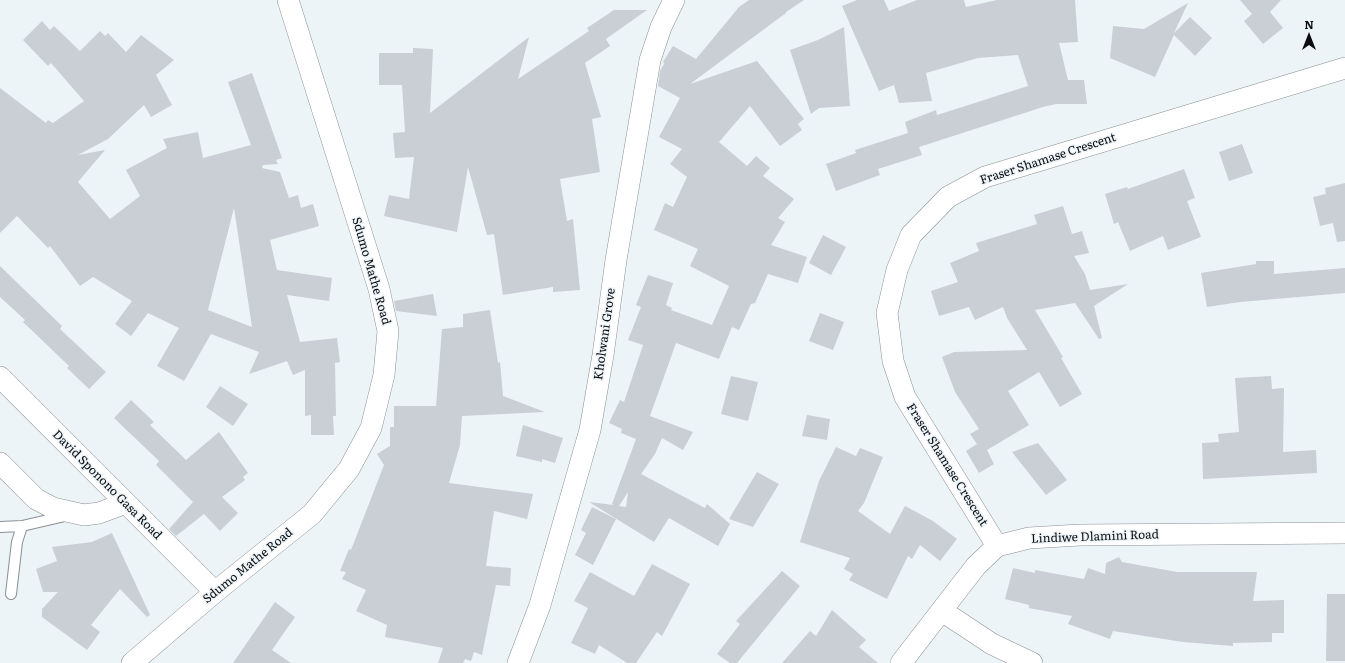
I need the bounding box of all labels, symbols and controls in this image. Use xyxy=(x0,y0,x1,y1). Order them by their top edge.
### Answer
north arrow xyxy=(1289,16,1329,56)
text: N xyxy=(1304,16,1314,32)
street label: Fraser Shamase Crescent xyxy=(978,130,1118,188)
street label: Sdumo Mathe Road xyxy=(349,216,393,326)
street label: Kholwani Grove xyxy=(591,287,619,381)
street label: Fraser Shamase Crescent xyxy=(903,401,991,529)
street label: David Sponono Gasa Road xyxy=(49,427,165,543)
street label: Sdumo Mathe Road xyxy=(200,525,296,607)
street label: Lindiwe Dlamini Road xyxy=(1031,528,1159,546)

